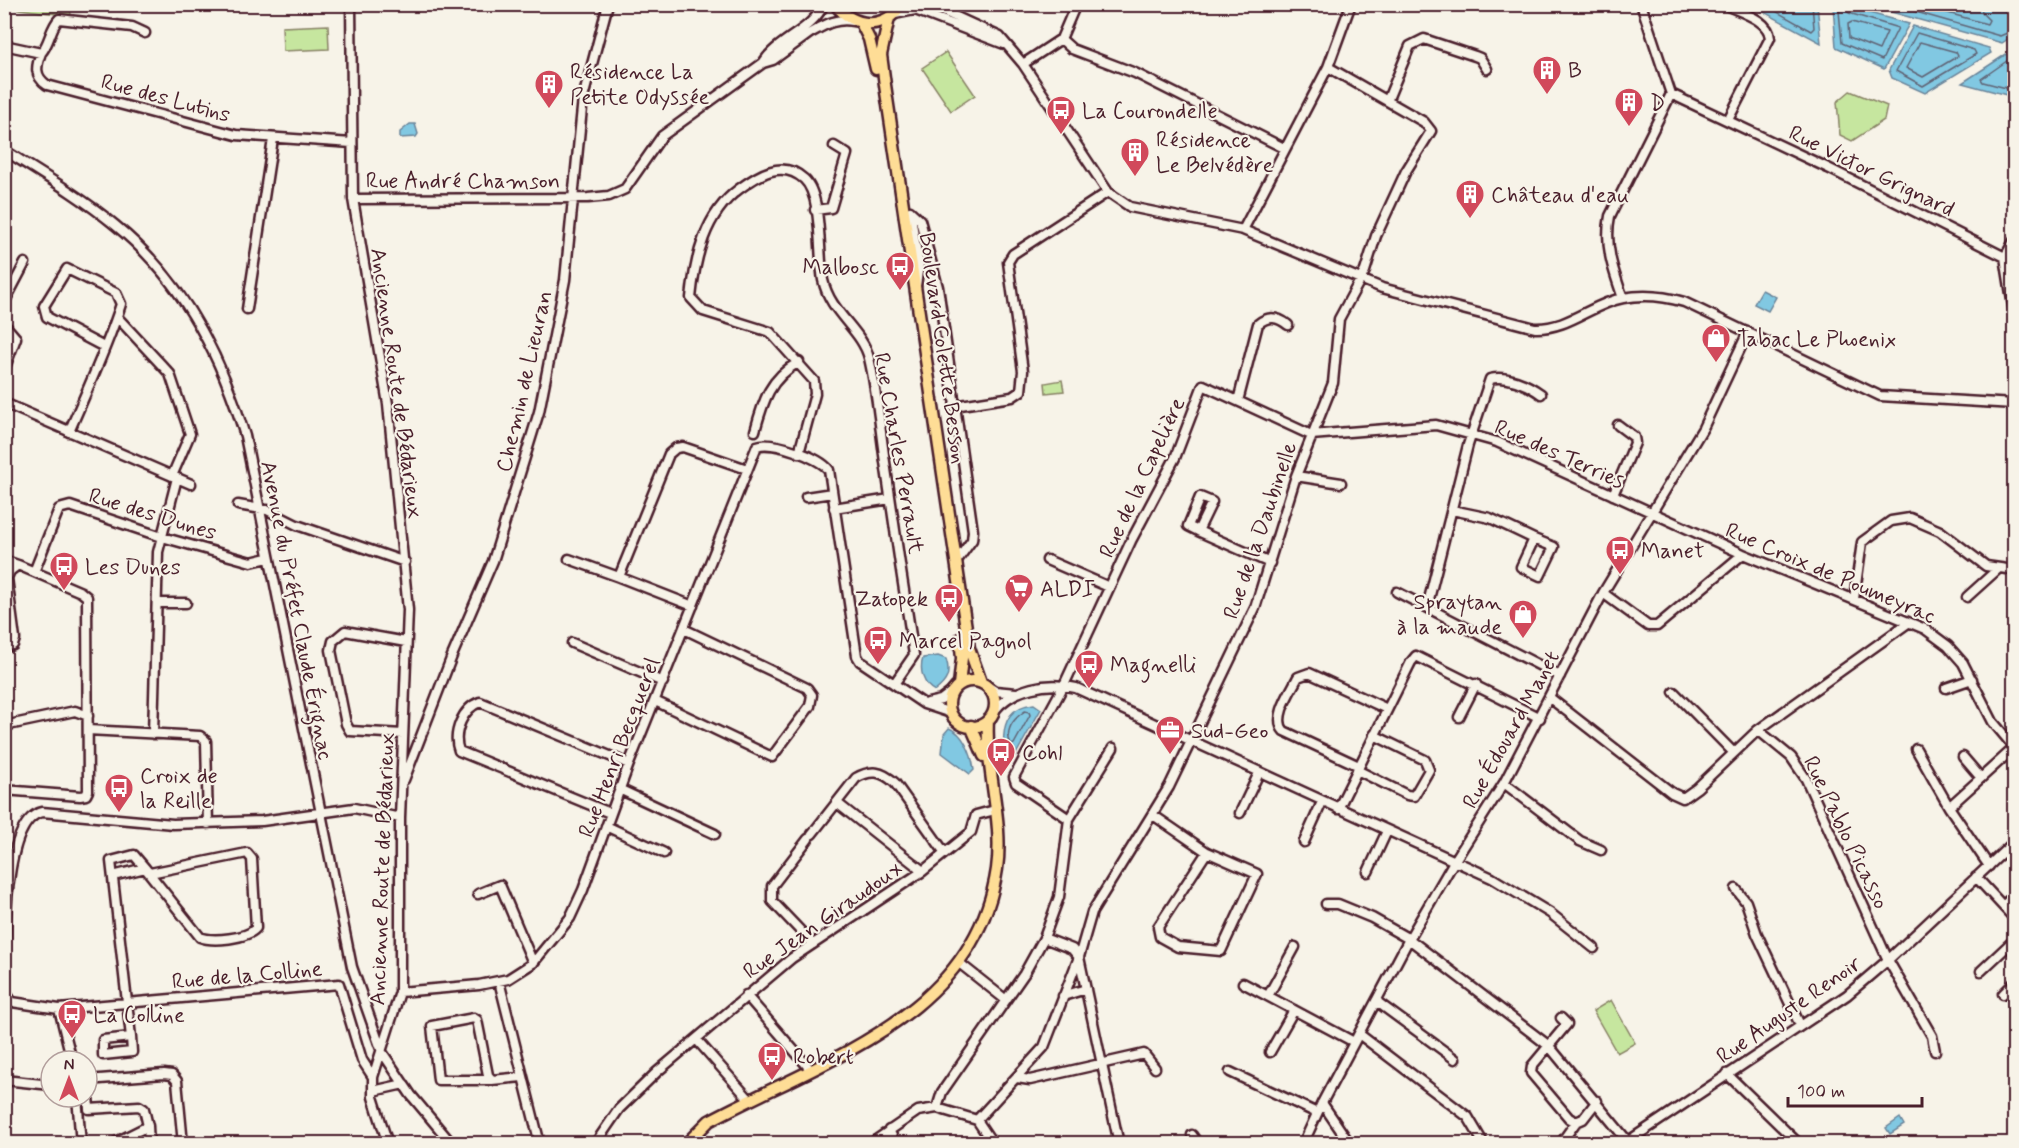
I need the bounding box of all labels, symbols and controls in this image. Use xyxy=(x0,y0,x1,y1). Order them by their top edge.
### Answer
building icon: B xyxy=(1531,54,1563,96)
place label: B xyxy=(1568,58,1582,86)
place label: Résidence La Petite Odyssée xyxy=(570,59,709,112)
street label: Rue des Lutins xyxy=(98,68,233,130)
building icon: Résidence La Petite Odyssée xyxy=(533,68,565,110)
building icon: D xyxy=(1613,86,1645,128)
place label: D xyxy=(1650,90,1665,118)
bus stop icon: La Courondelle xyxy=(1045,94,1077,136)
place label: La Courondelle xyxy=(1082,98,1218,126)
street label: Rue Victor Grignard xyxy=(1783,120,1959,225)
place label: Résidence Le Belvédère xyxy=(1156,127,1274,180)
building icon: Résidence Le Belvédère xyxy=(1119,136,1151,178)
street label: Rue André Chamson xyxy=(366,168,560,196)
building icon: Château d'eau xyxy=(1454,178,1486,220)
place label: Château d'eau xyxy=(1491,182,1629,210)
street label: Boulevard Colette Besson xyxy=(912,231,972,466)
street label: Ancienne Route de Bédarieux xyxy=(363,246,429,521)
bus stop icon: Malbosc xyxy=(884,250,916,292)
place label: Malbosc xyxy=(802,254,879,282)
street label: Chemin de Lieuran xyxy=(490,288,559,475)
shop icon: Tabac Le Phoenix xyxy=(1700,322,1732,364)
place label: Tabac Le Phoenix xyxy=(1737,326,1896,354)
street label: Rue Charles Perrault xyxy=(867,351,930,556)
street label: Rue de la Capelière xyxy=(1093,393,1192,563)
street label: Rue des Terries xyxy=(1490,414,1629,496)
street label: Rue de la Daubinelle xyxy=(1217,439,1304,623)
street label: Avenue du Préfet Claude Érignac xyxy=(250,458,340,763)
street label: Rue des Dunes xyxy=(85,482,220,548)
street label: Rue Croix de Poumeyrac xyxy=(1721,517,1939,631)
bus stop icon: Manet xyxy=(1604,534,1636,576)
place label: Manet xyxy=(1641,538,1704,566)
bus stop icon: Les Dunes xyxy=(48,550,80,592)
place label: Les Dunes xyxy=(85,554,181,582)
supermarket icon: ALDI xyxy=(1003,572,1035,614)
place label: ALDI xyxy=(1040,576,1095,604)
bus stop icon: Zatopek xyxy=(933,582,965,624)
place label: Zatopek xyxy=(855,586,928,614)
place label: Spraytan à la maude xyxy=(1397,589,1502,642)
shop icon: Spraytan à la maude xyxy=(1507,598,1539,640)
bus stop icon: Marcel Pagnol xyxy=(862,624,894,666)
place label: Marcel Pagnol xyxy=(899,628,1032,659)
street label: Rue Édouard Manet xyxy=(1456,645,1567,814)
bus stop icon: Magnelli xyxy=(1073,648,1105,690)
place label: Magnelli xyxy=(1110,652,1197,683)
street label: Rue Henri Becquerel xyxy=(573,654,667,842)
office icon: Sud-Geo xyxy=(1154,714,1186,756)
place label: Sud-Geo xyxy=(1191,718,1268,746)
street label: Ancienne Route de Bédarieux xyxy=(364,732,402,1006)
bus stop icon: Cohl xyxy=(985,736,1017,778)
place label: Cohl xyxy=(1022,740,1062,768)
street label: Rue Pablo Picasso xyxy=(1796,752,1894,914)
place label: Croix de la Reille xyxy=(140,763,218,816)
bus stop icon: Croix de la Reille xyxy=(103,772,135,814)
street label: Rue Jean Giraudoux xyxy=(738,855,908,986)
street label: Rue Auguste Renoir xyxy=(1711,950,1868,1072)
street label: Rue de la Colline xyxy=(171,955,324,997)
bus stop icon: La Colline xyxy=(56,998,88,1040)
place label: La Colline xyxy=(93,1002,185,1030)
bus stop icon: Robert xyxy=(756,1040,788,1082)
place label: Robert xyxy=(793,1044,854,1072)
north arrow xyxy=(39,1049,99,1109)
text: N xyxy=(64,1055,74,1076)
scale bar xyxy=(1788,1070,1922,1108)
text: 100 m xyxy=(1797,1080,1845,1104)

